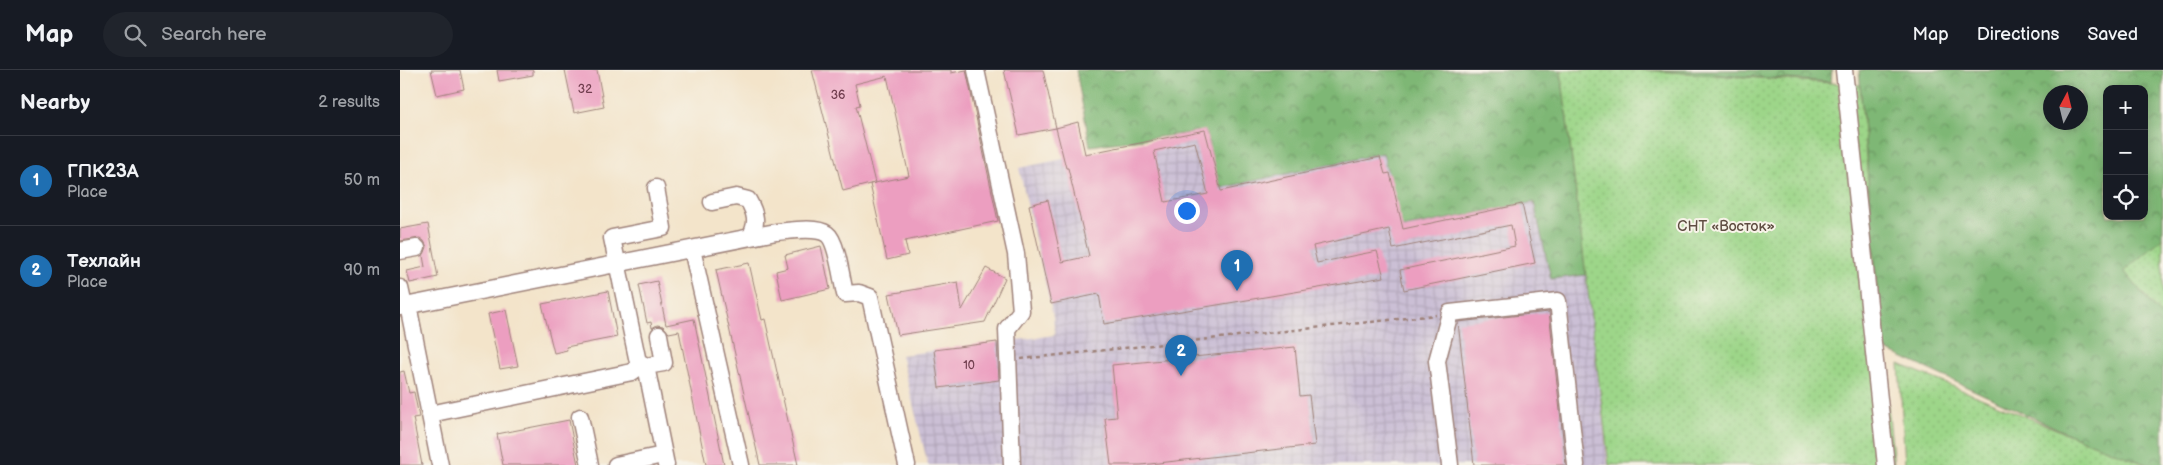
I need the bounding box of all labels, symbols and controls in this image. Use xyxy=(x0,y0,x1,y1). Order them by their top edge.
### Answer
search box xyxy=(103,12,453,57)
text: Map xyxy=(25,20,73,49)
icon: search xyxy=(121,21,149,49)
text: Search here xyxy=(161,23,267,46)
text: Map xyxy=(1913,24,1949,45)
text: Directions xyxy=(1977,24,2059,45)
text: Saved xyxy=(2087,24,2138,45)
house number: 32 xyxy=(578,82,592,97)
north arrow xyxy=(2043,85,2088,130)
map controls xyxy=(2103,85,2148,220)
button: + xyxy=(2103,85,2148,130)
house number: 36 xyxy=(831,88,845,103)
text: Nearby xyxy=(20,90,90,115)
text: 2 results xyxy=(318,93,380,112)
button: − xyxy=(2103,130,2148,175)
text: ГПК23А xyxy=(67,160,139,183)
text: 1 xyxy=(33,171,39,190)
text: 50 m xyxy=(344,171,380,190)
button: locate xyxy=(2103,175,2148,220)
text: Place xyxy=(67,183,108,202)
your location xyxy=(1174,198,1200,224)
park label: СНТ «Восток» xyxy=(1677,217,1775,236)
text: Техлайн xyxy=(67,250,141,273)
pin: 1 xyxy=(1221,250,1253,291)
text: 2 xyxy=(31,261,41,280)
text: 90 m xyxy=(344,261,380,280)
text: Place xyxy=(67,273,108,292)
pin: 2 xyxy=(1165,335,1197,376)
house number: 10 xyxy=(963,358,975,373)

